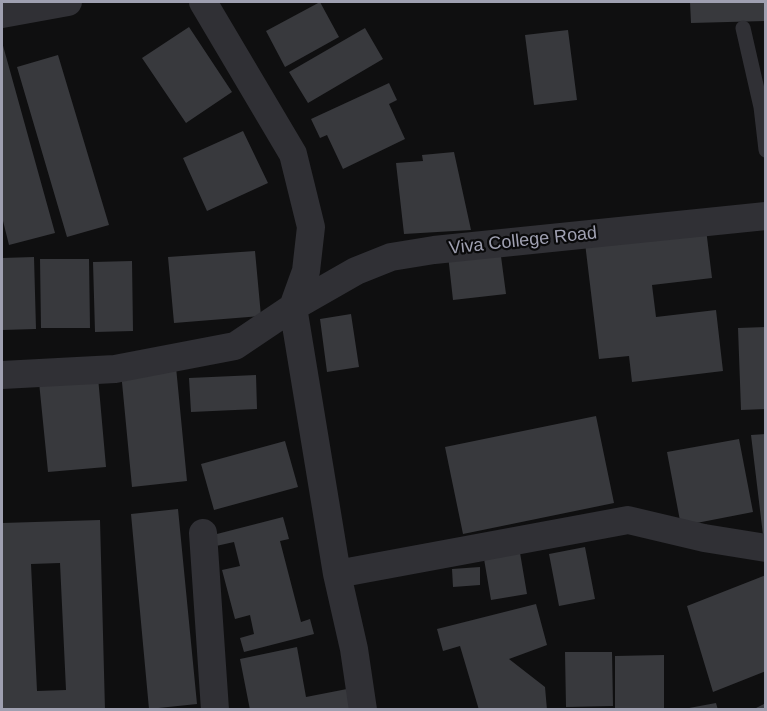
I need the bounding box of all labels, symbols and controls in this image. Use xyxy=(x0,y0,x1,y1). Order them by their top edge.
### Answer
street label: Viva College Road xyxy=(448,222,598,260)

